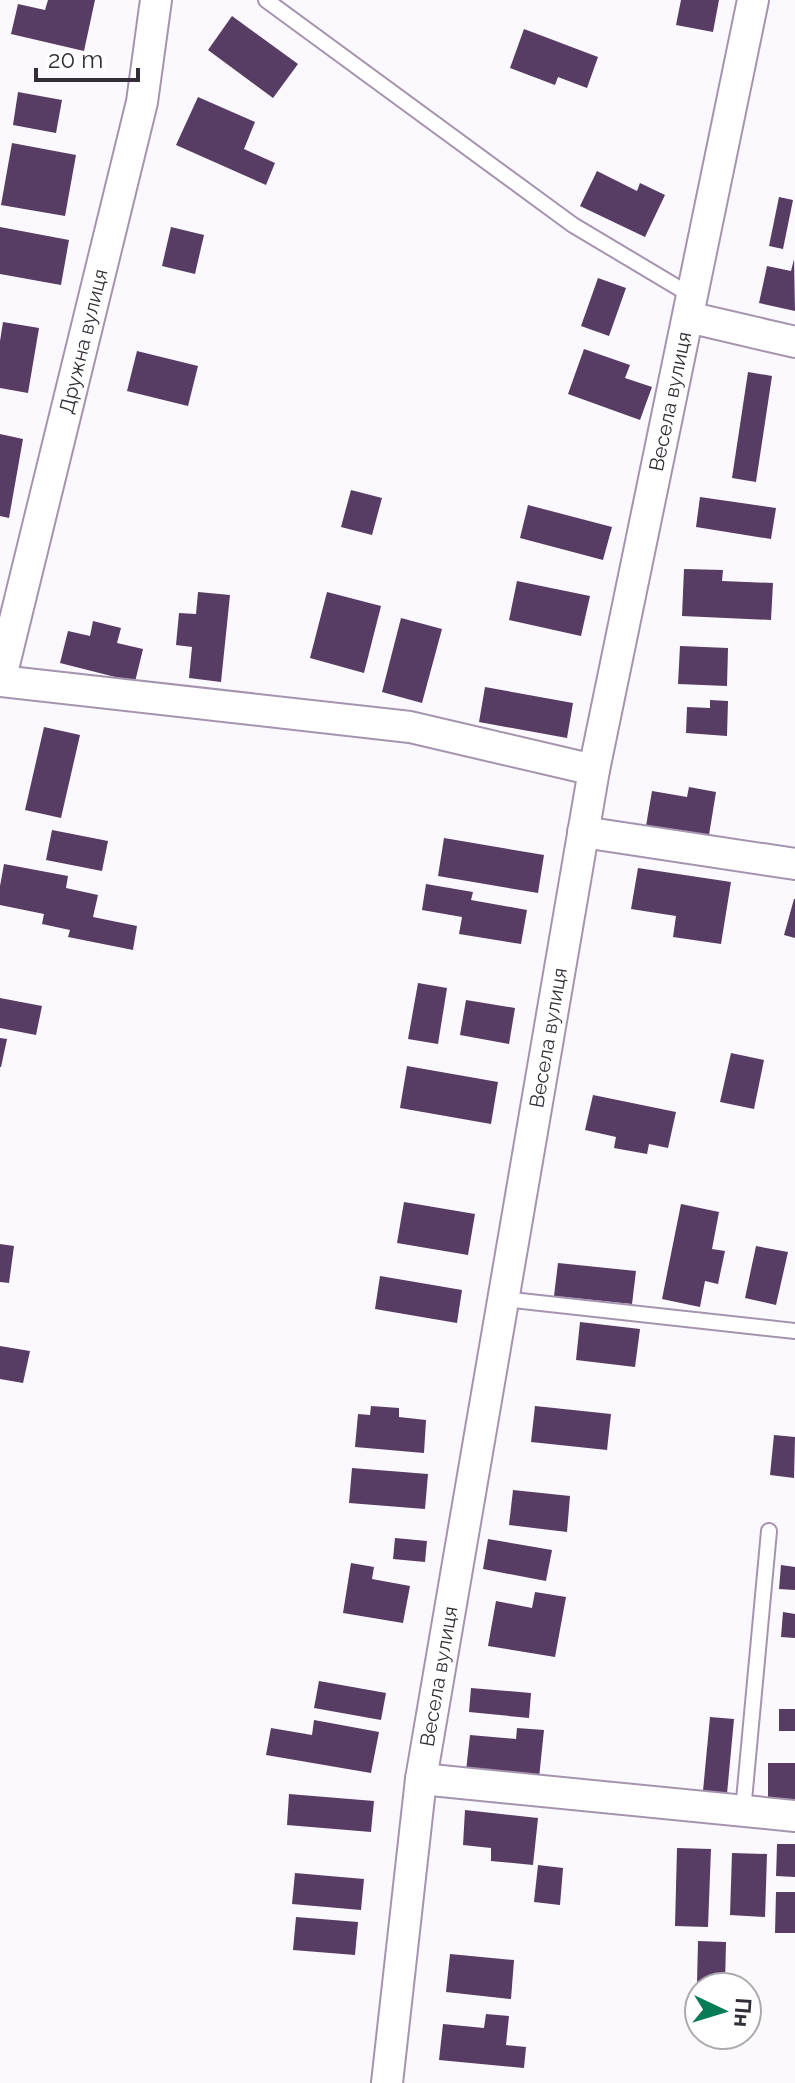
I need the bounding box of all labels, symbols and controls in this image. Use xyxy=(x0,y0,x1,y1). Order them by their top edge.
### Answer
scale bar xyxy=(36,32,138,82)
text: 20 m xyxy=(48,45,103,74)
street label: Дружна вулиця xyxy=(54,266,113,416)
street label: Весела вулиця xyxy=(644,329,696,473)
street label: Весела вулиця xyxy=(524,966,572,1110)
street label: Весела вулиця xyxy=(415,1604,462,1748)
north arrow xyxy=(683,1971,763,2051)
text: Пн xyxy=(729,1997,757,2028)

